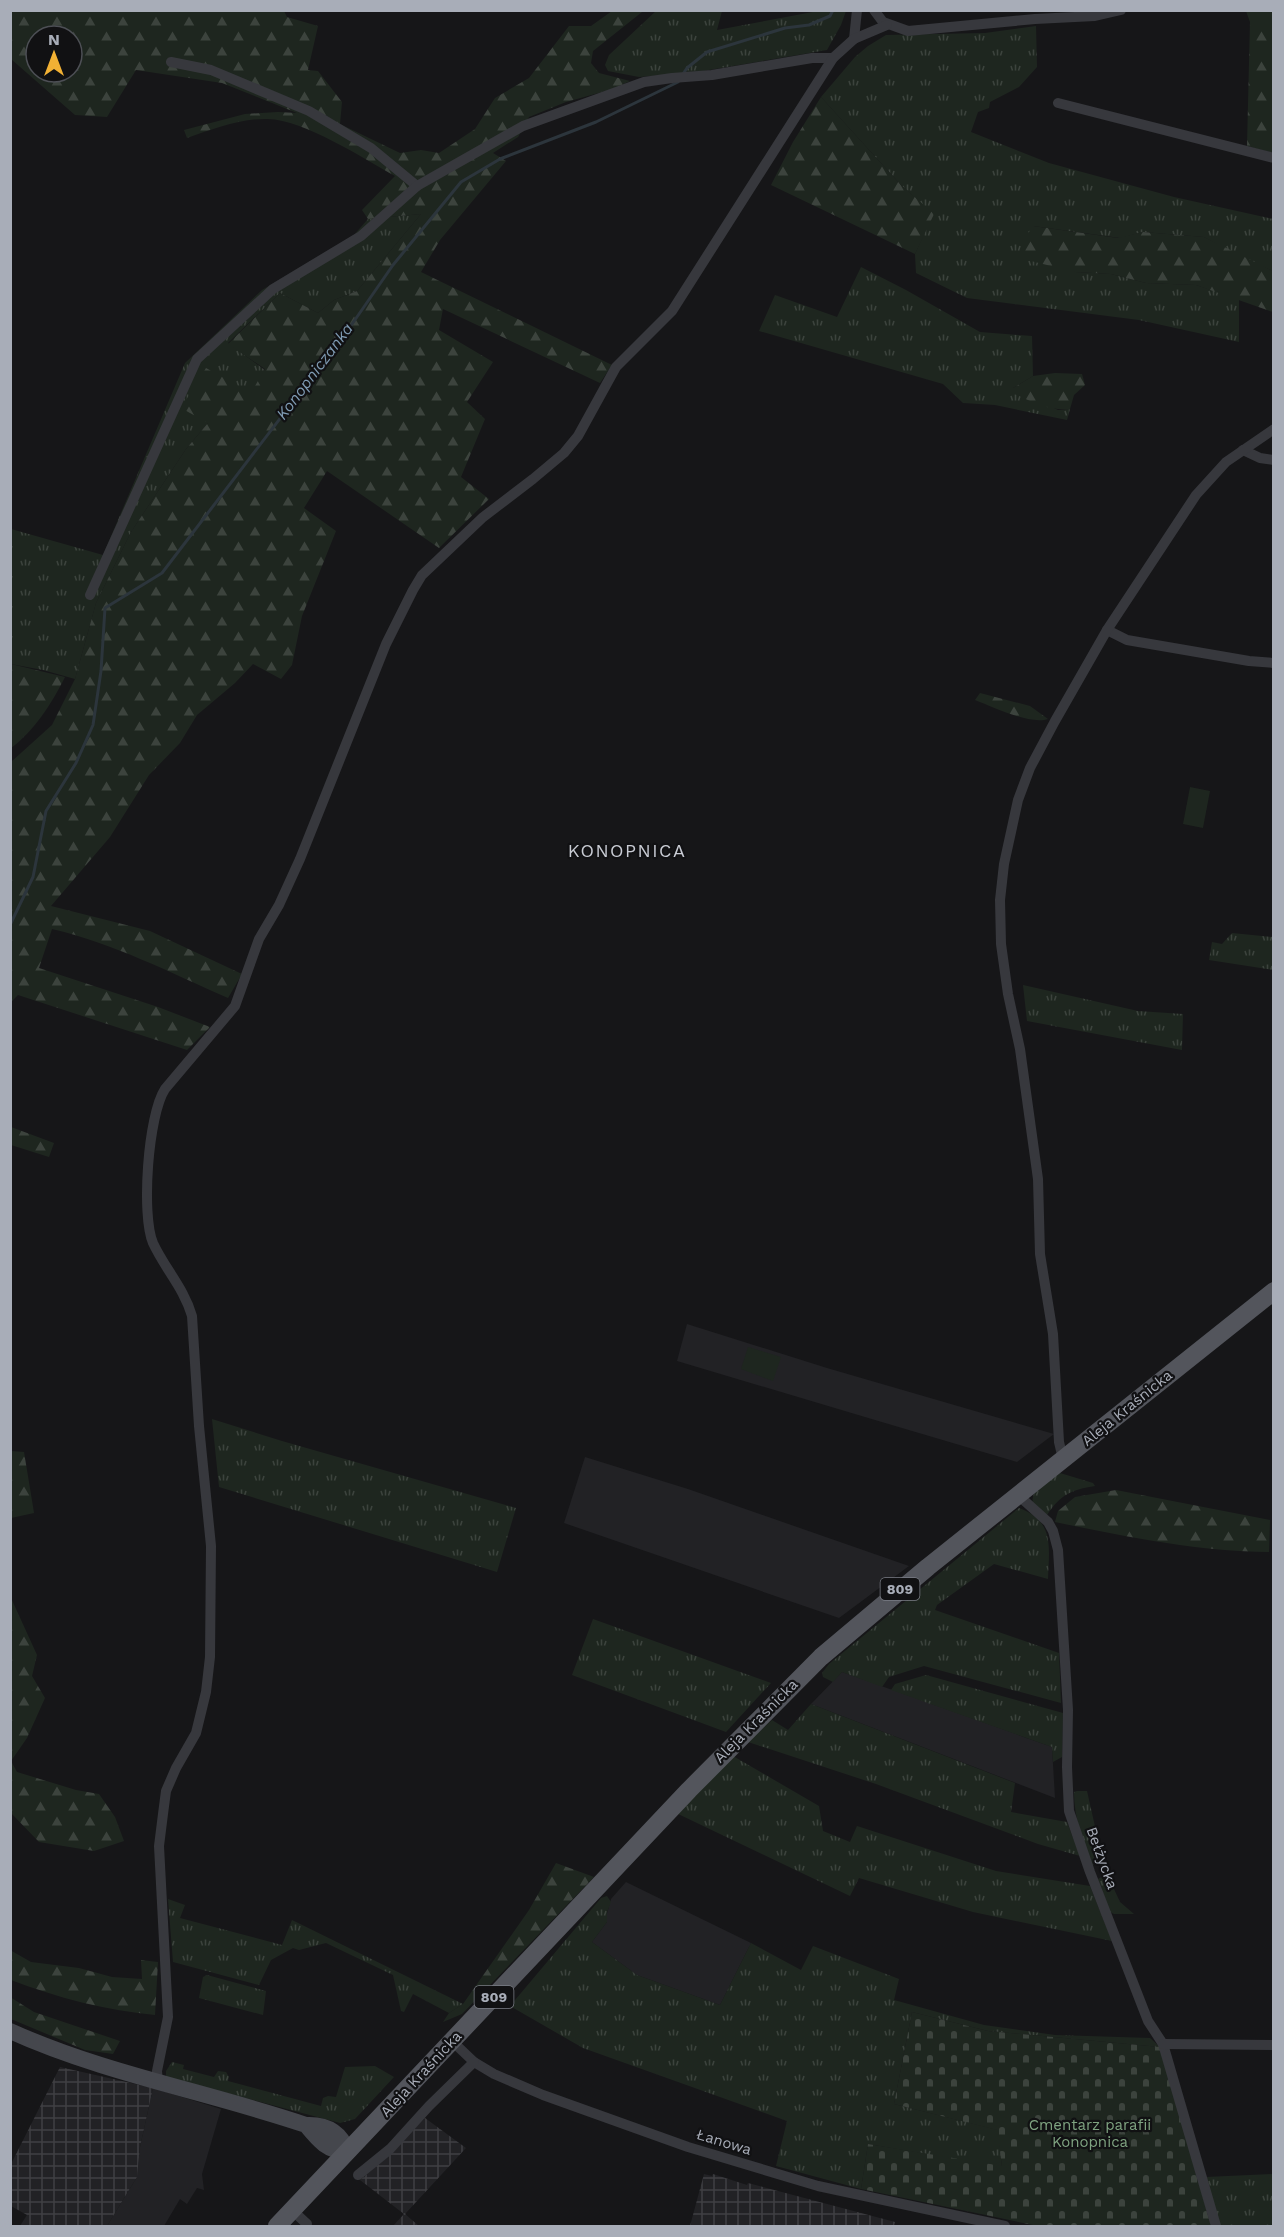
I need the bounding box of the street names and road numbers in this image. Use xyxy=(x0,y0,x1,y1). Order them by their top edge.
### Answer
street label: Aleja Kraśnicka xyxy=(1078,1366,1176,1450)
road number: 809 xyxy=(880,1578,920,1600)
street label: Aleja Kraśnicka xyxy=(710,1675,802,1767)
street label: Bełżycka xyxy=(1082,1824,1122,1892)
road number: 809 xyxy=(474,1986,514,2008)
street label: Aleja Kraśnicka xyxy=(377,2027,466,2121)
street label: Łanowa xyxy=(694,2125,754,2159)

